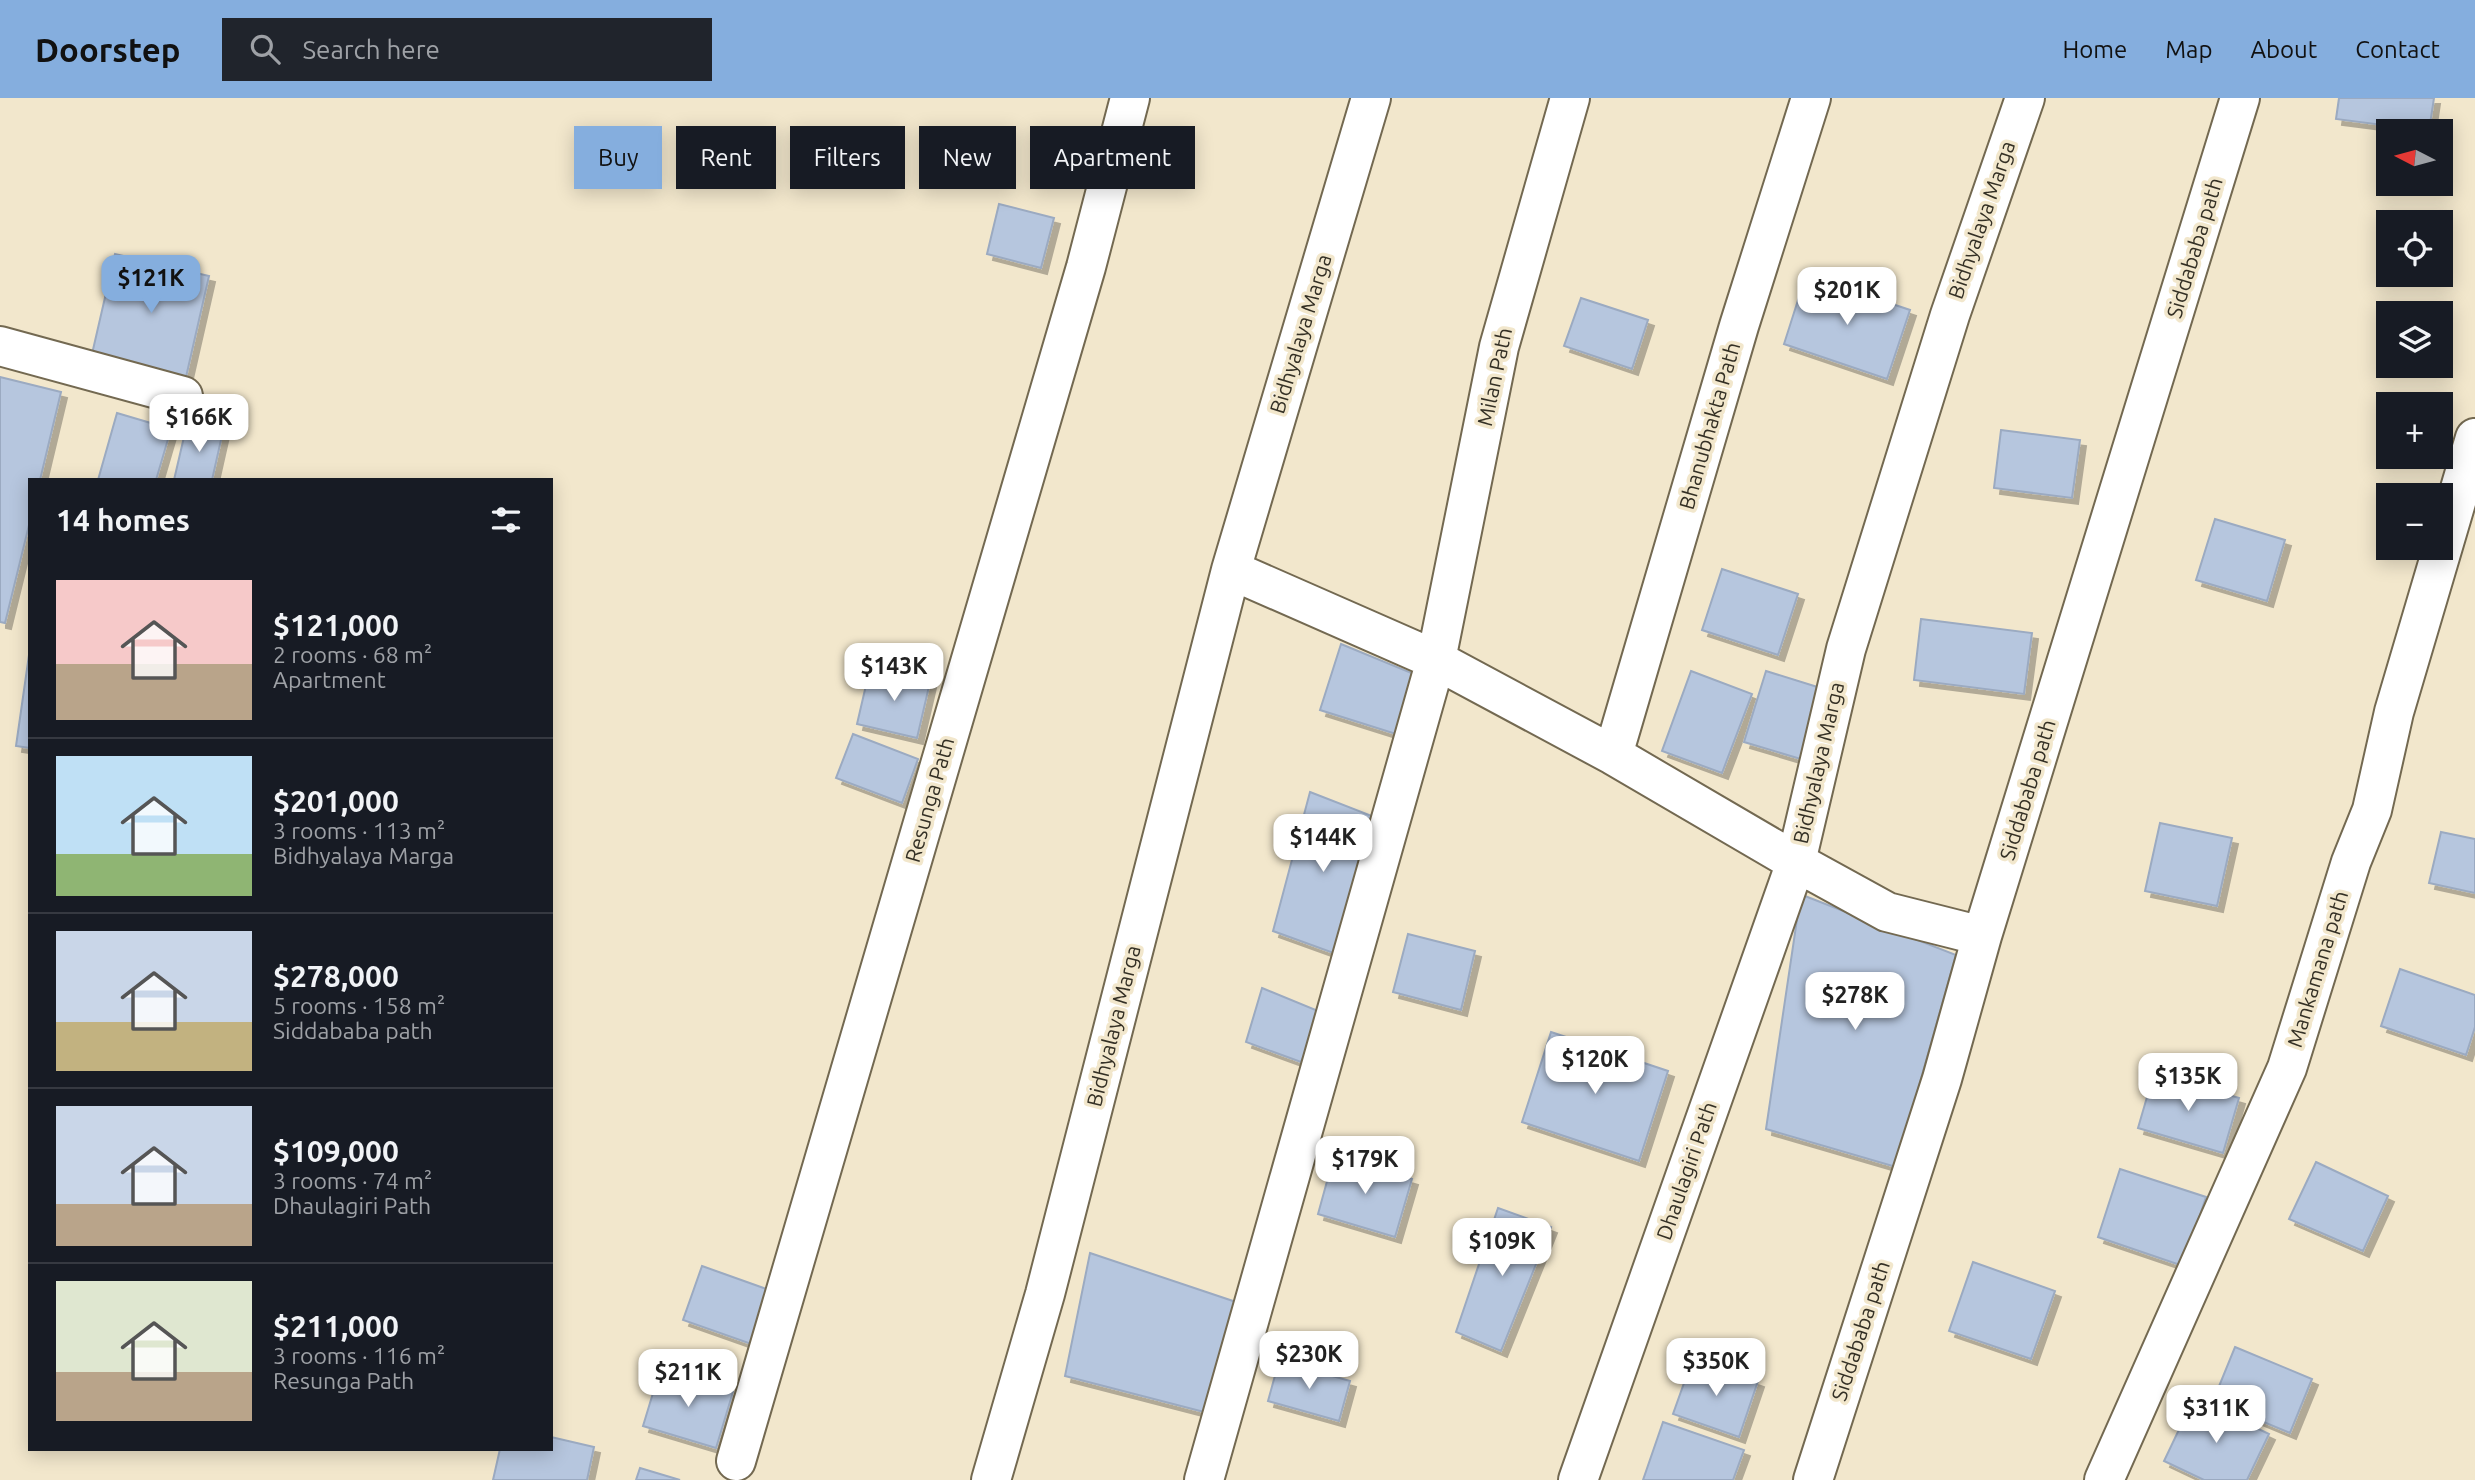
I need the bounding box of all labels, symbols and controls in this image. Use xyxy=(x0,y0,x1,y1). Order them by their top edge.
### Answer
search box xyxy=(222,18,712,81)
icon: search xyxy=(246,30,284,68)
text: Doorstep xyxy=(35,31,180,68)
text: Search here xyxy=(302,35,440,64)
text: Home xyxy=(2062,36,2127,63)
text: Map xyxy=(2165,36,2212,63)
text: About xyxy=(2250,36,2317,63)
text: Contact xyxy=(2355,36,2440,63)
north arrow xyxy=(2376,119,2454,196)
map controls xyxy=(2376,119,2453,560)
chip: Buy xyxy=(574,126,662,189)
chip: Rent xyxy=(676,126,776,189)
chip: Filters xyxy=(790,126,905,189)
chip: New xyxy=(919,126,1016,189)
chip: Apartment xyxy=(1030,126,1195,189)
street label: Bidhyalaya Marga xyxy=(1943,138,2019,302)
street label: Siddababa path xyxy=(2161,175,2227,321)
button: locate xyxy=(2376,210,2453,287)
street label: Bidhyalaya Marga xyxy=(1264,251,1336,416)
pin: $121K xyxy=(102,256,200,315)
text: $121K xyxy=(117,265,185,290)
pin: $201K xyxy=(1798,268,1896,327)
text: $201K xyxy=(1813,277,1881,302)
button: layers xyxy=(2376,301,2453,378)
street label: Milan Path xyxy=(1472,325,1516,428)
street label: Bhanubhakta Path xyxy=(1674,339,1744,512)
button: + xyxy=(2376,392,2453,469)
pin: $166K xyxy=(150,394,248,454)
text: $166K xyxy=(165,404,233,429)
button: − xyxy=(2376,483,2453,560)
icon: filters xyxy=(487,501,525,539)
text: 14 homes xyxy=(56,503,190,537)
icon: home xyxy=(112,608,196,692)
text: $121,000 xyxy=(273,608,399,642)
text: 2 rooms · 68 m² xyxy=(273,642,432,667)
pin: $143K xyxy=(845,644,943,703)
text: $143K xyxy=(860,653,928,678)
text: Apartment xyxy=(273,667,386,692)
street label: Bidhyalaya Marga xyxy=(1788,680,1848,846)
street label: Siddababa path xyxy=(1994,717,2060,863)
street label: Resunga Path xyxy=(900,734,958,865)
icon: home xyxy=(112,784,196,868)
text: $201,000 xyxy=(273,784,399,818)
pin: $144K xyxy=(1274,814,1372,874)
text: 3 rooms · 113 m² xyxy=(273,818,445,843)
text: $144K xyxy=(1289,824,1357,849)
text: Bidhyalaya Marga xyxy=(273,843,454,868)
street label: Mankamana path xyxy=(2282,888,2352,1050)
street label: Bidhyalaya Marga xyxy=(1081,943,1145,1109)
icon: home xyxy=(112,959,196,1043)
text: $278,000 xyxy=(273,959,399,993)
pin: $278K xyxy=(1806,972,1904,1032)
text: $278K xyxy=(1821,982,1889,1007)
text: 5 rooms · 158 m² xyxy=(273,993,445,1018)
text: Siddababa path xyxy=(273,1018,433,1043)
pin: $120K xyxy=(1546,1037,1644,1096)
text: $120K xyxy=(1561,1046,1629,1071)
pin: $135K xyxy=(2139,1054,2237,1113)
text: $135K xyxy=(2154,1063,2222,1088)
street label: Dhaulagiri Path xyxy=(1651,1098,1721,1243)
icon: home xyxy=(112,1134,196,1218)
text: $109,000 xyxy=(273,1134,399,1168)
pin: $179K xyxy=(1316,1136,1414,1196)
text: $179K xyxy=(1331,1146,1399,1171)
text: 3 rooms · 74 m² xyxy=(273,1168,432,1193)
text: Dhaulagiri Path xyxy=(273,1193,431,1218)
pin: $109K xyxy=(1453,1218,1551,1278)
text: $109K xyxy=(1468,1228,1536,1253)
street label: Siddababa path xyxy=(1826,1258,1894,1404)
icon: home xyxy=(112,1309,196,1393)
text: $211,000 xyxy=(273,1309,399,1343)
pin: $230K xyxy=(1260,1332,1358,1391)
pin: $350K xyxy=(1667,1338,1765,1398)
text: $230K xyxy=(1275,1341,1343,1366)
text: 3 rooms · 116 m² xyxy=(273,1343,445,1368)
text: $350K xyxy=(1682,1348,1750,1373)
pin: $211K xyxy=(639,1350,737,1409)
text: $211K xyxy=(654,1359,722,1384)
text: Resunga Path xyxy=(273,1368,414,1393)
pin: $311K xyxy=(2167,1386,2265,1445)
text: $311K xyxy=(2182,1395,2250,1420)

